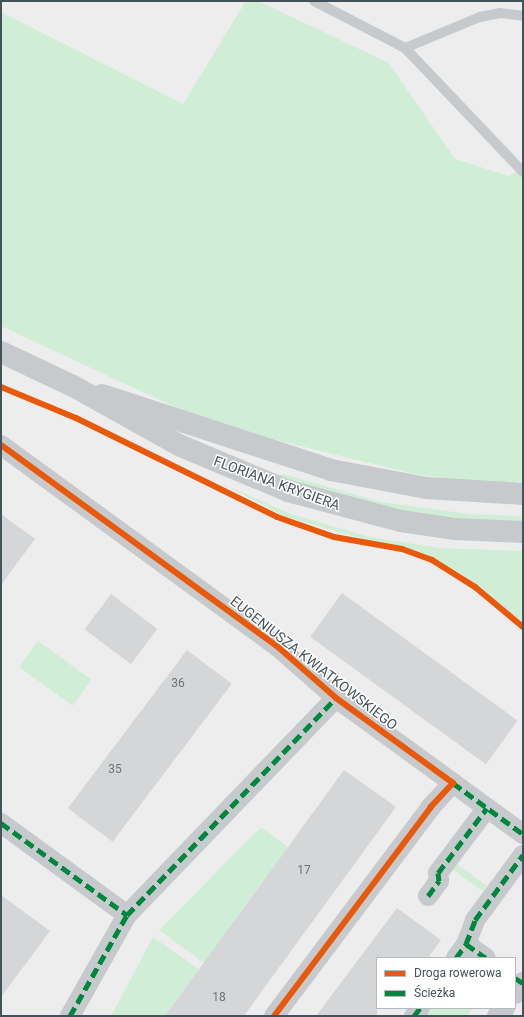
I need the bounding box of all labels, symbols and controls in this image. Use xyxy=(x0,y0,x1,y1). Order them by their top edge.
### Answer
street label: FLORIANA KRYGIERA xyxy=(212,452,342,514)
street label: EUGENIUSZA KWIATKOWSKIEGO xyxy=(227,593,401,733)
house number: 36 xyxy=(171,677,185,691)
house number: 35 xyxy=(108,763,122,777)
house number: 17 xyxy=(297,864,311,878)
legend xyxy=(376,957,516,1009)
text: Droga rowerowa xyxy=(414,966,501,980)
text: Ścieżka xyxy=(414,986,455,1000)
house number: 18 xyxy=(212,991,226,1005)

